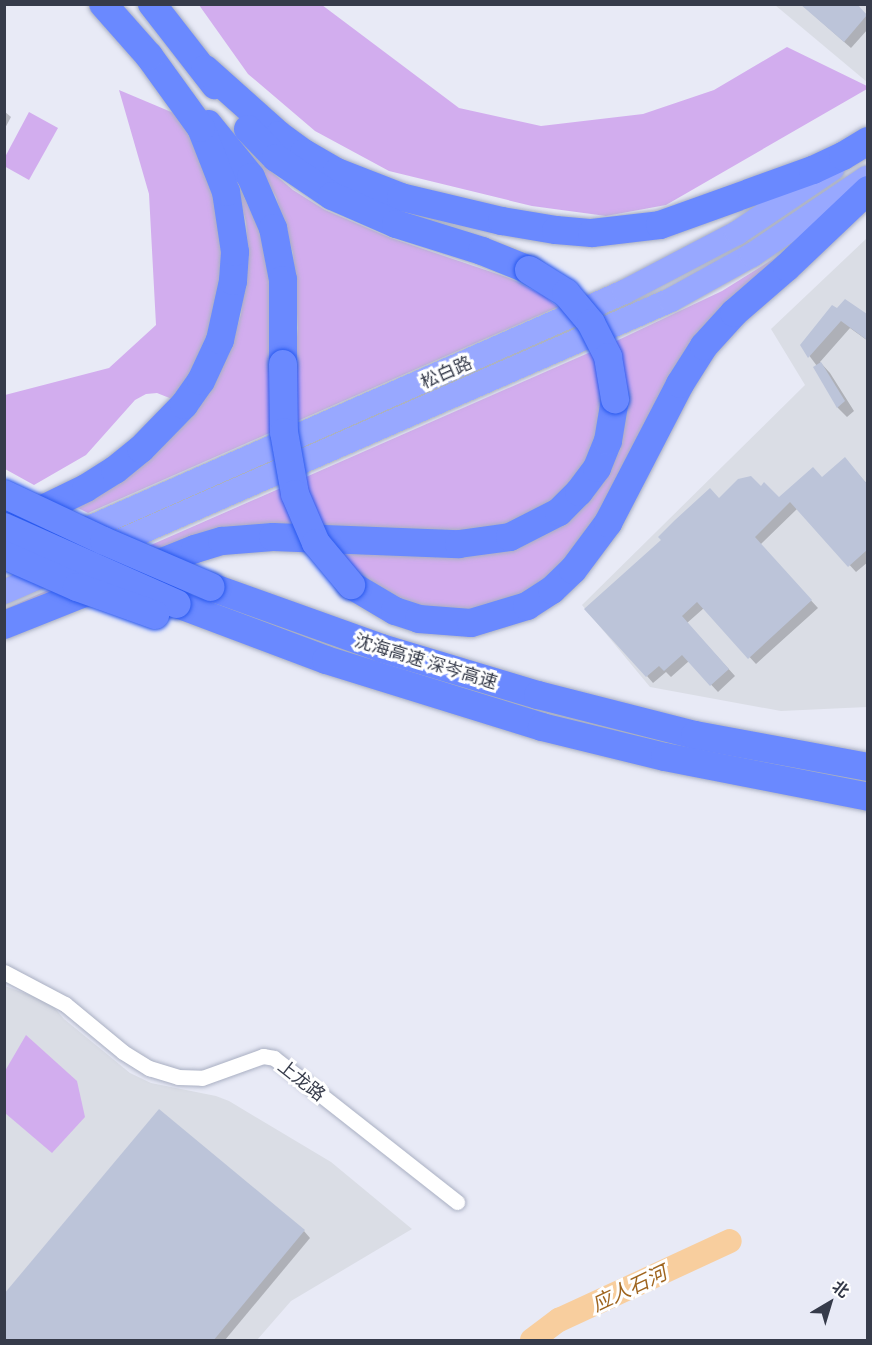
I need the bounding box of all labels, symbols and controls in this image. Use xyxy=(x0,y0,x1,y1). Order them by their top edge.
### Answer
street label: 松白路 xyxy=(417,351,475,393)
street label: 沈海高速 深岑高速 xyxy=(352,629,500,693)
street label: 上龙路 xyxy=(274,1055,330,1105)
water label: 应人石河 xyxy=(588,1260,670,1316)
north arrow xyxy=(800,1273,860,1333)
text: 北 xyxy=(829,1276,854,1301)

